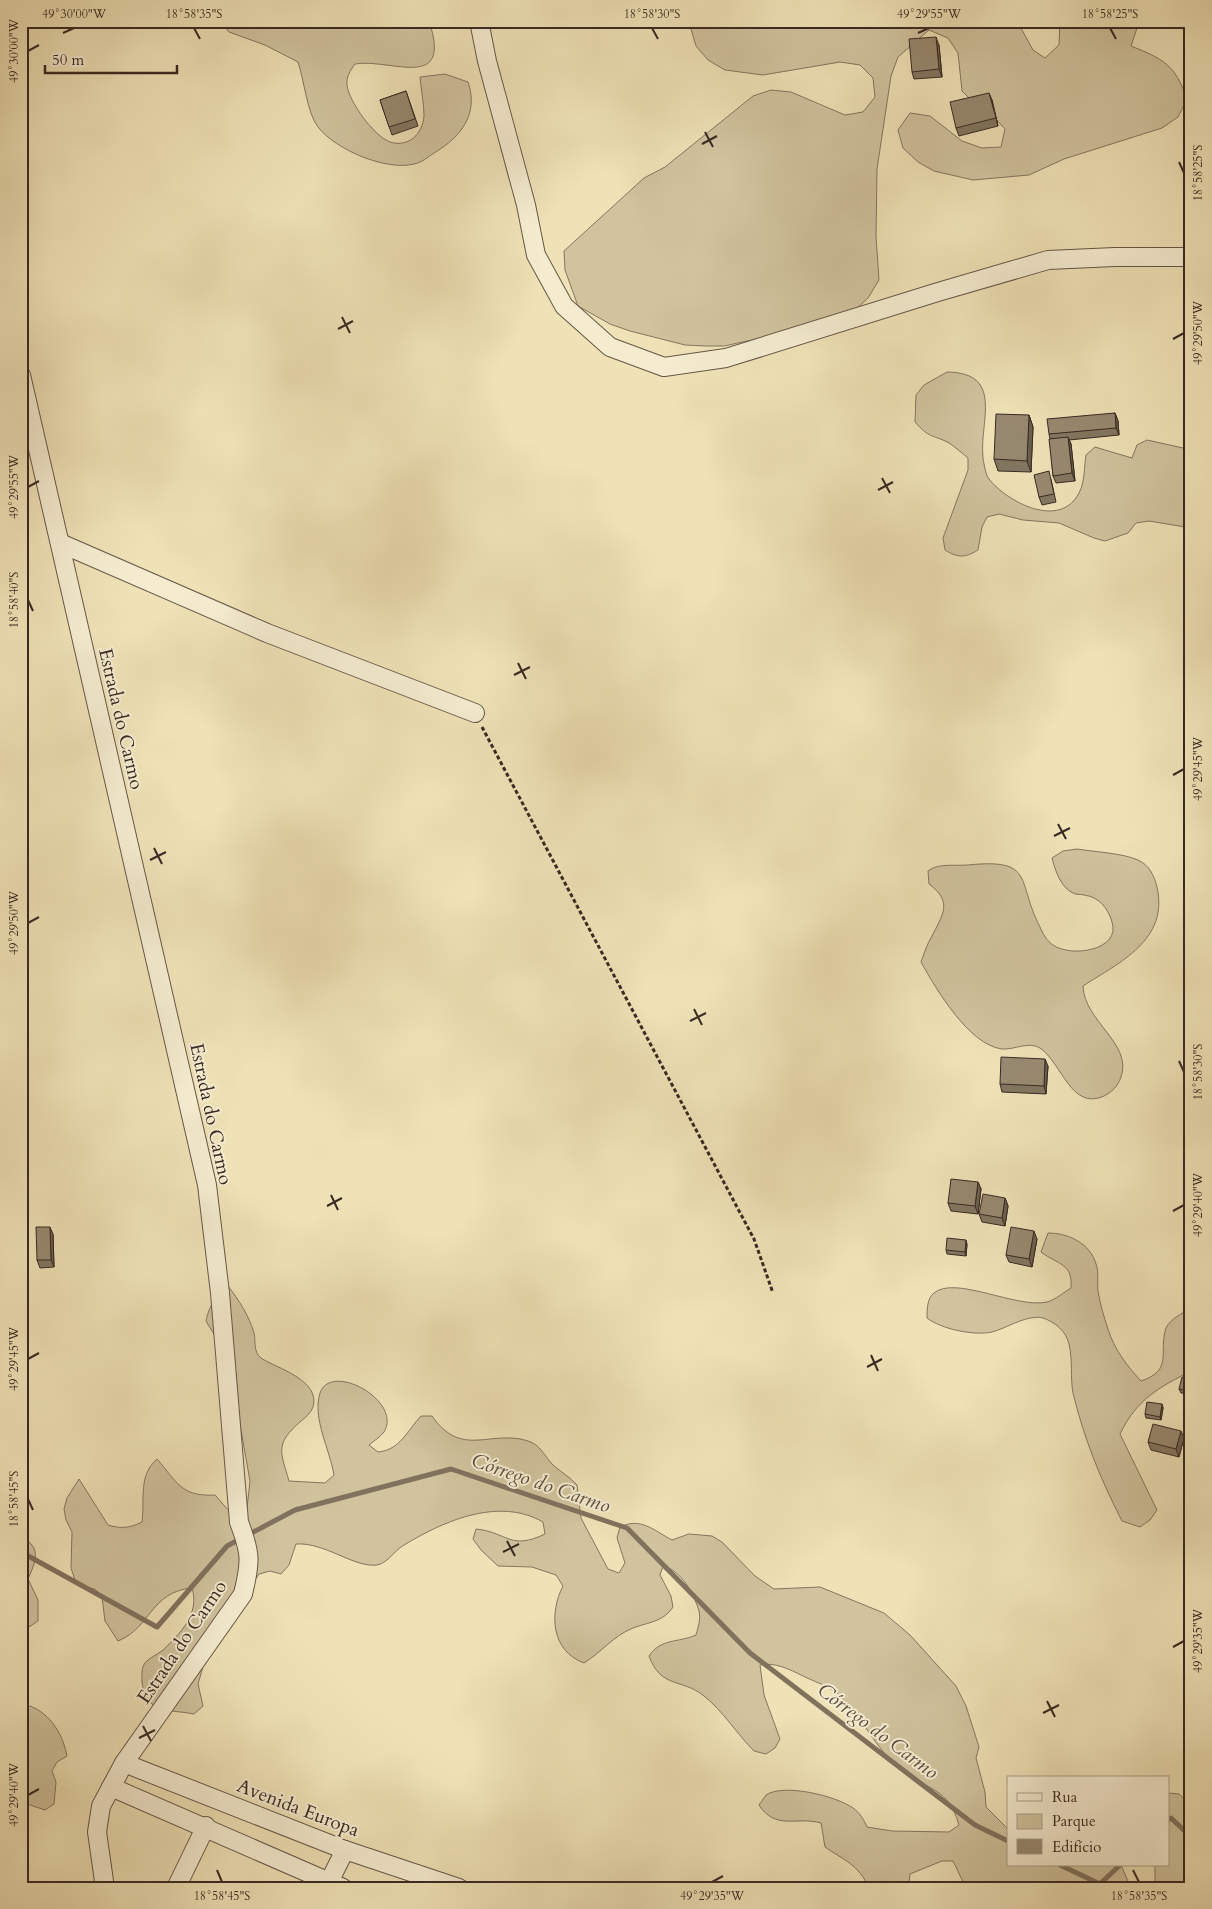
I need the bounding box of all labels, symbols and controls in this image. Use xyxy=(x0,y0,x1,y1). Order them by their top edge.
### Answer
text: 49°30'00"W xyxy=(42,6,107,22)
text: 18°58'35"S xyxy=(166,6,222,22)
text: 18°58'30"S xyxy=(624,6,680,22)
text: 49°29'55"W xyxy=(897,6,962,22)
text: 18°58'25"S xyxy=(1082,6,1138,22)
text: 49°30'00"W xyxy=(6,18,22,83)
scale bar xyxy=(45,42,178,74)
text: 50 m xyxy=(52,50,84,70)
text: 18°58'25"S xyxy=(1190,145,1206,201)
text: 49°29'50"W xyxy=(1190,300,1206,365)
text: 49°29'55"W xyxy=(6,454,22,519)
text: 18°58'40"S xyxy=(6,572,22,628)
street label: Estrada do Carmo xyxy=(92,646,150,792)
text: 49°29'45"W xyxy=(1190,736,1206,801)
text: 49°29'50"W xyxy=(6,890,22,955)
street label: Estrada do Carmo xyxy=(183,1041,239,1187)
text: 18°58'30"S xyxy=(1190,1044,1206,1100)
text: 49°29'40"W xyxy=(1190,1172,1206,1237)
text: 49°29'45"W xyxy=(6,1326,22,1391)
water label: Córrego do Carmo xyxy=(468,1447,614,1519)
text: 18°58'45"S xyxy=(6,1471,22,1527)
street label: Estrada do Carmo xyxy=(131,1575,233,1709)
text: 49°29'35"W xyxy=(1190,1608,1206,1673)
water label: Córrego do Carmo xyxy=(812,1677,944,1785)
text: 49°29'40"W xyxy=(6,1762,22,1827)
street label: Avenida Europa xyxy=(233,1773,363,1843)
legend xyxy=(1007,1776,1170,1866)
text: Rua xyxy=(1052,1787,1078,1807)
text: Parque xyxy=(1052,1811,1096,1831)
text: Edifício xyxy=(1052,1837,1101,1857)
text: 18°58'45"S xyxy=(194,1888,250,1904)
text: 49°29'35"W xyxy=(680,1888,745,1904)
text: 18°58'35"S xyxy=(1111,1888,1167,1904)

